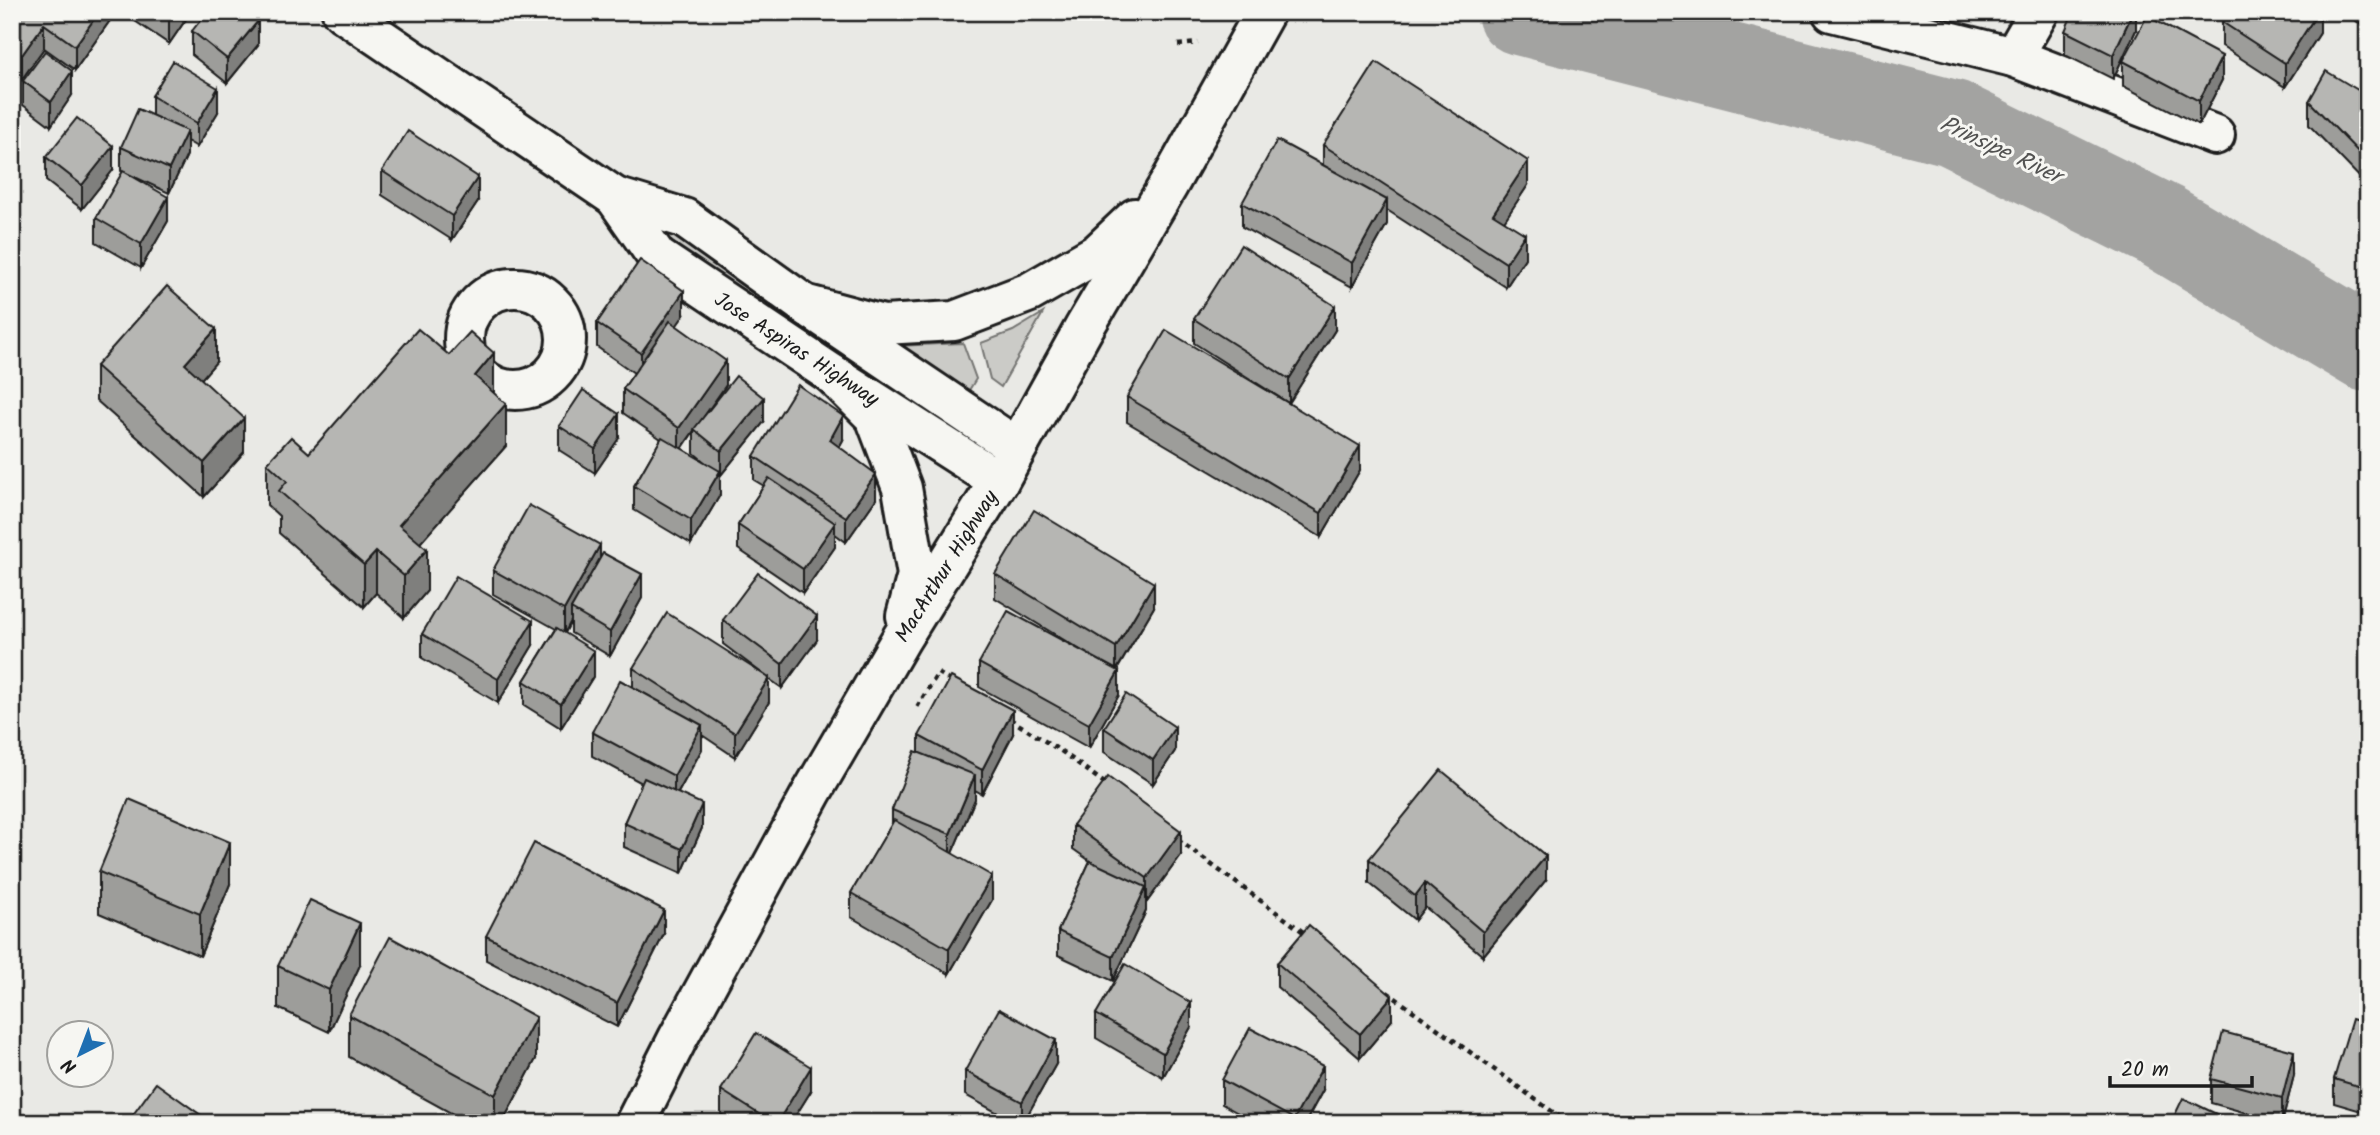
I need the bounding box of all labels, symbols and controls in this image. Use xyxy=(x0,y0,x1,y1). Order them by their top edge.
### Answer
water label: Prinsipe River xyxy=(1934,107,2071,197)
street label: Jose Aspiras Highway xyxy=(707,284,885,416)
street label: MacArthur Highway xyxy=(887,484,1008,650)
north arrow xyxy=(46,1020,116,1090)
scale bar xyxy=(2110,1044,2252,1088)
text: N xyxy=(55,1050,84,1080)
text: 20 m xyxy=(2121,1054,2169,1087)

